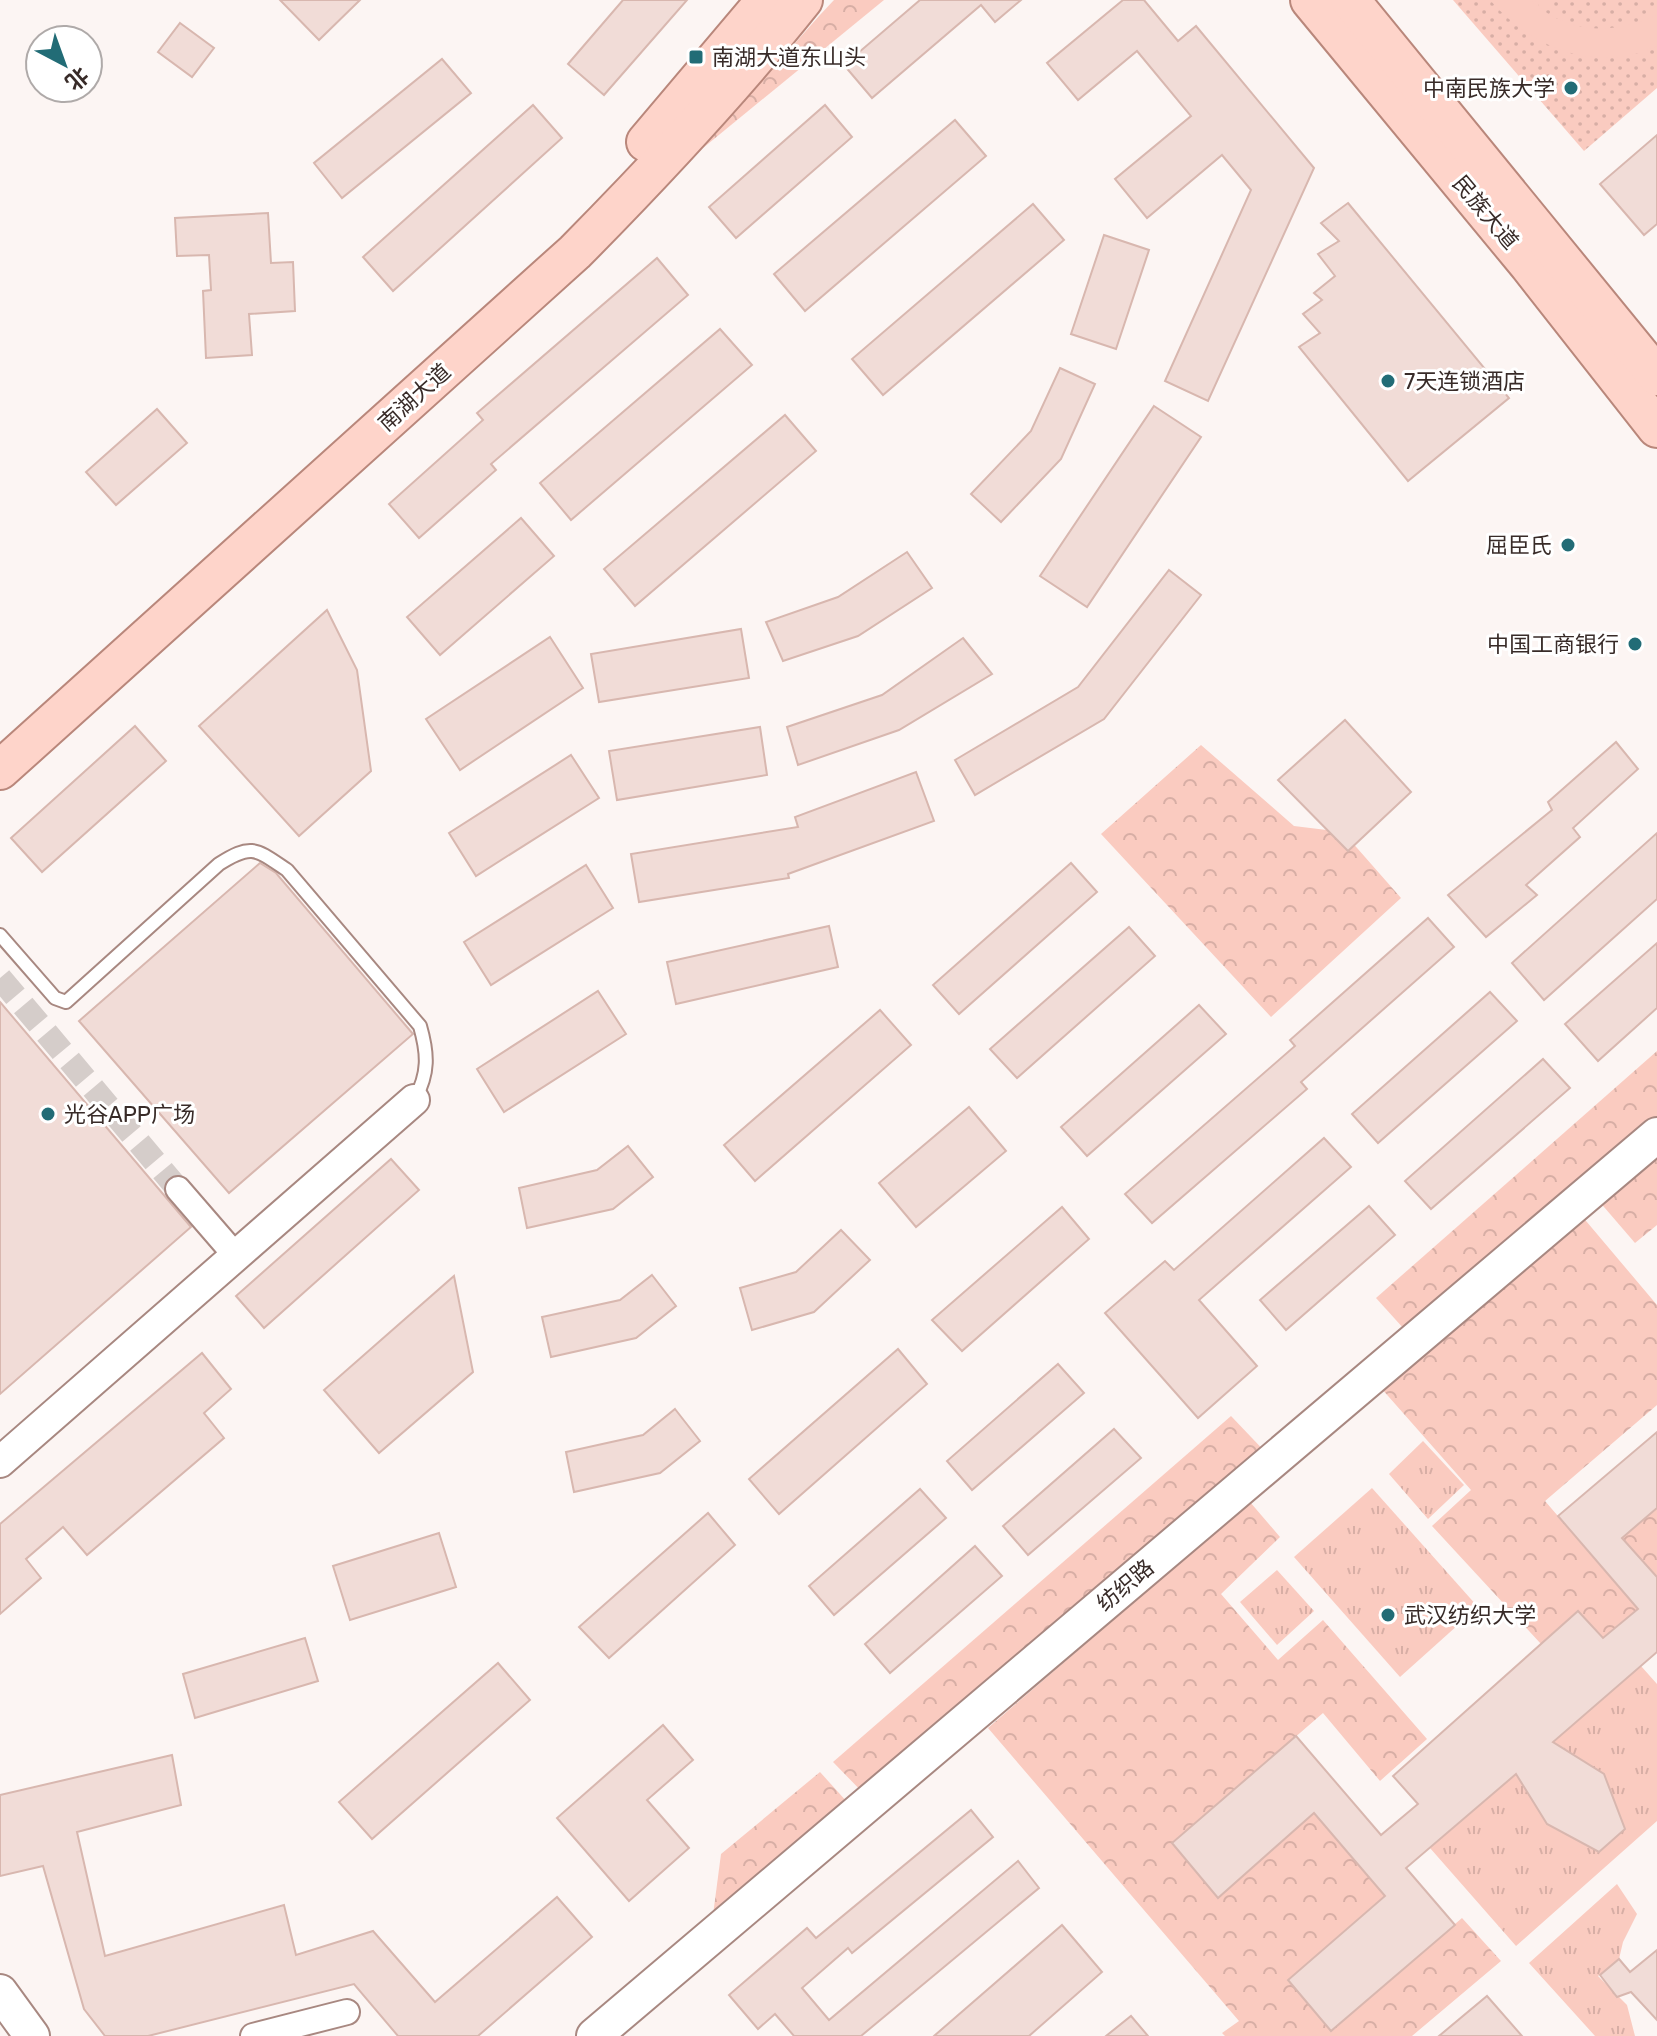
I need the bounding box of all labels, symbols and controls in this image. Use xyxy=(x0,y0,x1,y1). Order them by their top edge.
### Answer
north arrow xyxy=(24,24,104,104)
place label: 南湖大道东山头 xyxy=(712,44,866,71)
marker: 南湖大道东山头 xyxy=(687,48,705,66)
text: 北 xyxy=(60,61,94,96)
place label: 中南民族大学 xyxy=(1423,75,1555,102)
marker: 中南民族大学 xyxy=(1562,79,1580,97)
street label: 民族大道 xyxy=(1447,170,1524,255)
street label: 南湖大道 xyxy=(373,358,456,437)
place label: 7天连锁酒店 xyxy=(1404,368,1525,395)
marker: 7天连锁酒店 xyxy=(1379,372,1397,390)
place label: 屈臣氏 xyxy=(1486,532,1552,559)
marker: 屈臣氏 xyxy=(1559,536,1577,554)
place label: 中国工商银行 xyxy=(1487,631,1619,658)
marker: 中国工商银行 xyxy=(1626,635,1644,653)
place label: 光谷APP广场 xyxy=(64,1101,195,1128)
marker: 光谷APP广场 xyxy=(39,1105,57,1123)
street label: 纺织路 xyxy=(1091,1554,1159,1617)
place label: 武汉纺织大学 xyxy=(1404,1602,1536,1629)
marker: 武汉纺织大学 xyxy=(1379,1606,1397,1624)

